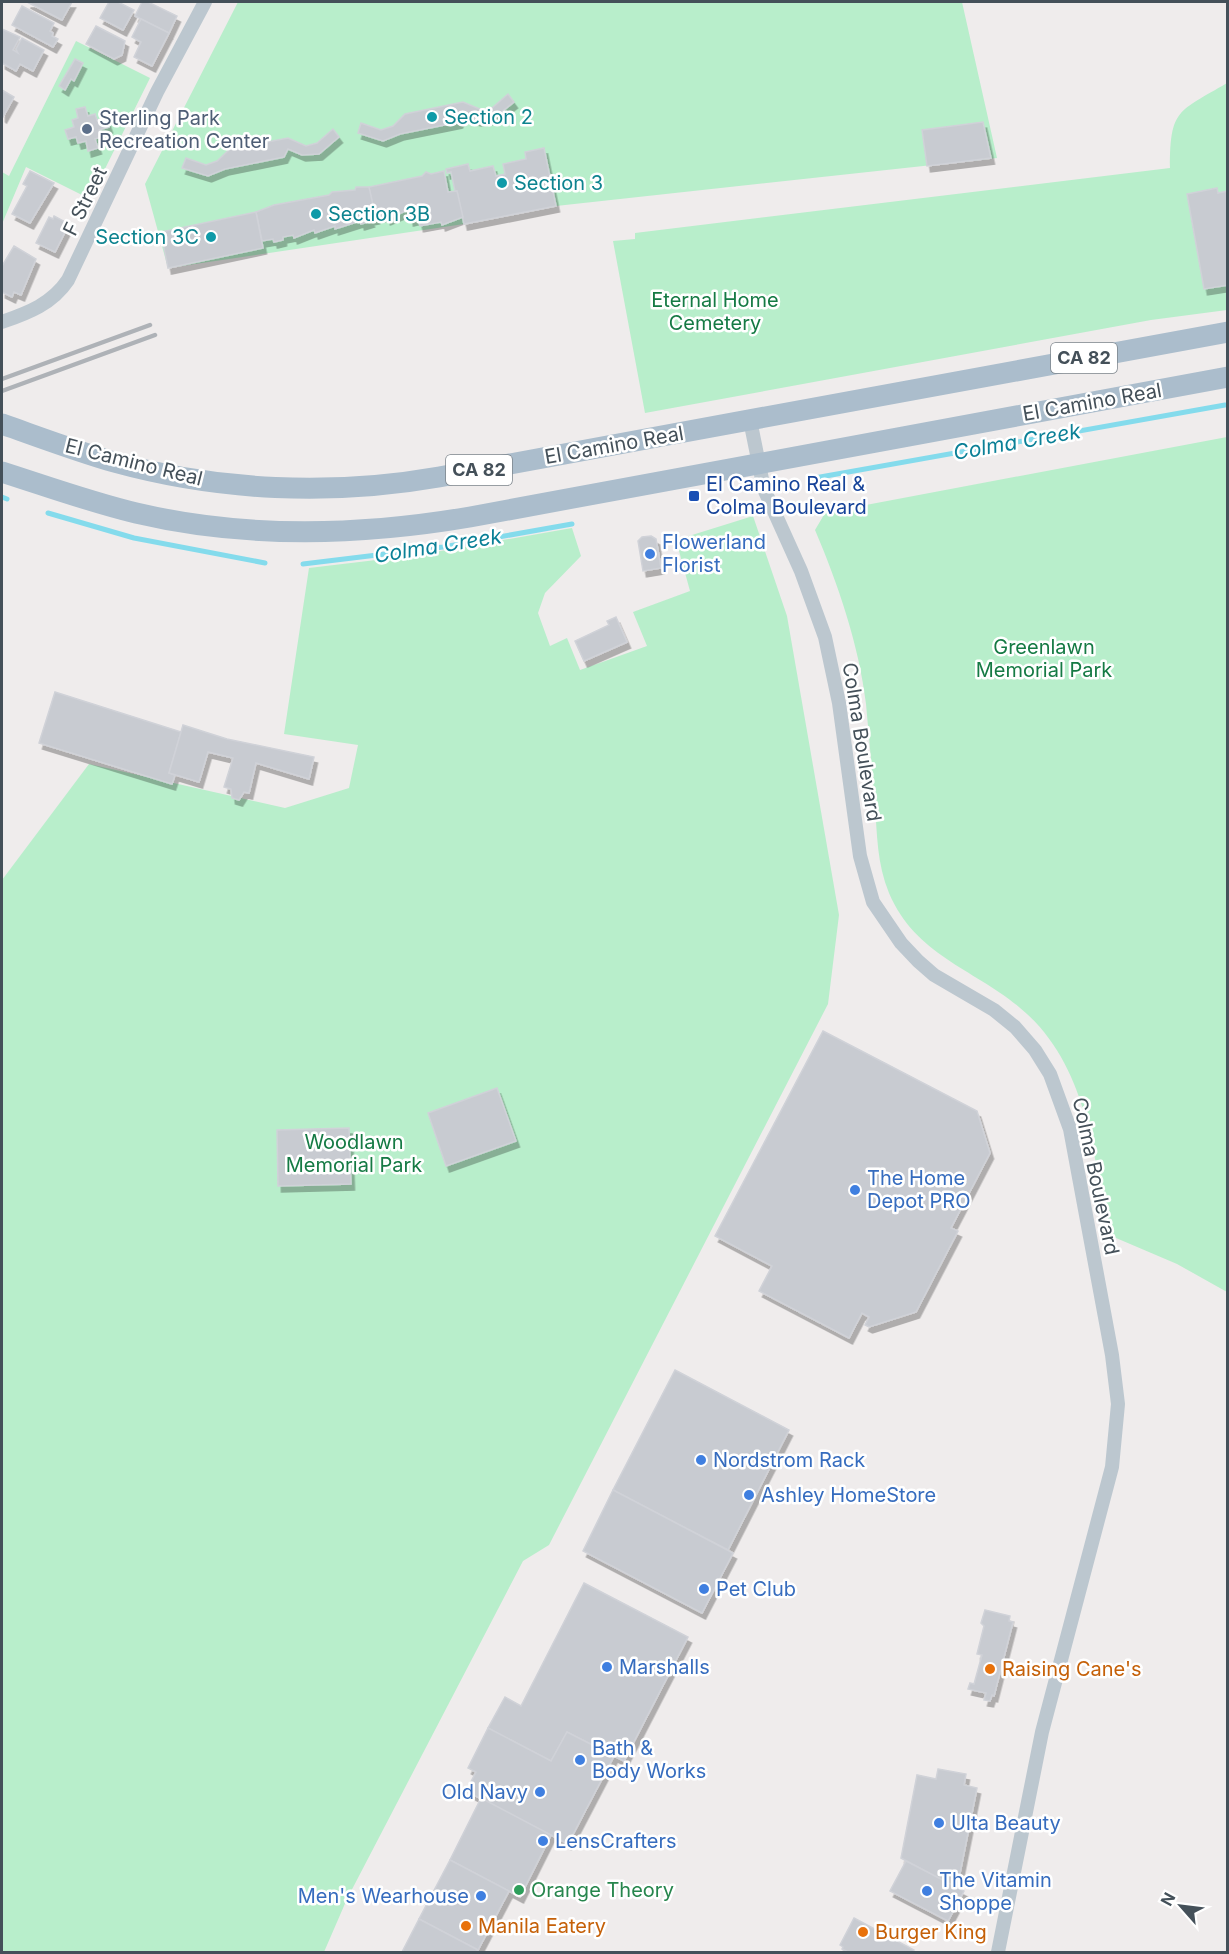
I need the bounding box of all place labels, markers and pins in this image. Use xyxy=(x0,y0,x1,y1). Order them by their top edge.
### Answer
place label: Section 2 xyxy=(444,105,533,129)
place label: Sterling Park Recreation Center xyxy=(99,106,270,153)
marker: Section 2 xyxy=(425,110,439,124)
marker: Sterling Park Recreation Center xyxy=(80,122,94,136)
place label: Section 3 xyxy=(514,171,603,195)
marker: Section 3 xyxy=(495,176,509,190)
place label: Section 3B xyxy=(328,202,430,226)
marker: Section 3B xyxy=(309,207,323,221)
place label: Section 3C xyxy=(95,225,199,249)
marker: Section 3C xyxy=(204,230,218,244)
place label: El Camino Real & Colma Boulevard xyxy=(706,472,867,519)
marker: El Camino Real & Colma Boulevard xyxy=(687,489,701,503)
place label: Flowerland Florist xyxy=(662,530,766,577)
marker: Flowerland Florist xyxy=(643,547,657,561)
place label: The Home Depot PRO xyxy=(867,1166,970,1213)
marker: The Home Depot PRO xyxy=(848,1183,862,1197)
place label: Nordstrom Rack xyxy=(713,1448,865,1472)
marker: Nordstrom Rack xyxy=(694,1453,708,1467)
place label: Ashley HomeStore xyxy=(761,1483,936,1507)
marker: Ashley HomeStore xyxy=(742,1488,756,1502)
place label: Pet Club xyxy=(716,1577,796,1601)
marker: Pet Club xyxy=(697,1582,711,1596)
place label: Marshalls xyxy=(619,1655,710,1679)
place label: Raising Cane's xyxy=(1002,1657,1142,1681)
marker: Marshalls xyxy=(600,1660,614,1674)
marker: Raising Cane's xyxy=(983,1662,997,1676)
place label: Bath & Body Works xyxy=(592,1736,706,1783)
marker: Bath & Body Works xyxy=(573,1753,587,1767)
place label: Old Navy xyxy=(442,1780,528,1804)
marker: Old Navy xyxy=(533,1785,547,1799)
place label: Ulta Beauty xyxy=(951,1811,1061,1835)
marker: Ulta Beauty xyxy=(932,1816,946,1830)
place label: LensCrafters xyxy=(555,1829,677,1853)
marker: LensCrafters xyxy=(536,1834,550,1848)
place label: The Vitamin Shoppe xyxy=(939,1868,1052,1915)
place label: Orange Theory xyxy=(531,1878,674,1902)
marker: Orange Theory xyxy=(512,1883,526,1897)
place label: Men's Wearhouse xyxy=(298,1884,469,1908)
marker: The Vitamin Shoppe xyxy=(920,1884,934,1898)
marker: Men's Wearhouse xyxy=(474,1889,488,1903)
place label: Manila Eatery xyxy=(478,1914,606,1938)
marker: Manila Eatery xyxy=(459,1919,473,1933)
place label: Burger King xyxy=(875,1920,987,1944)
marker: Burger King xyxy=(856,1925,870,1939)

